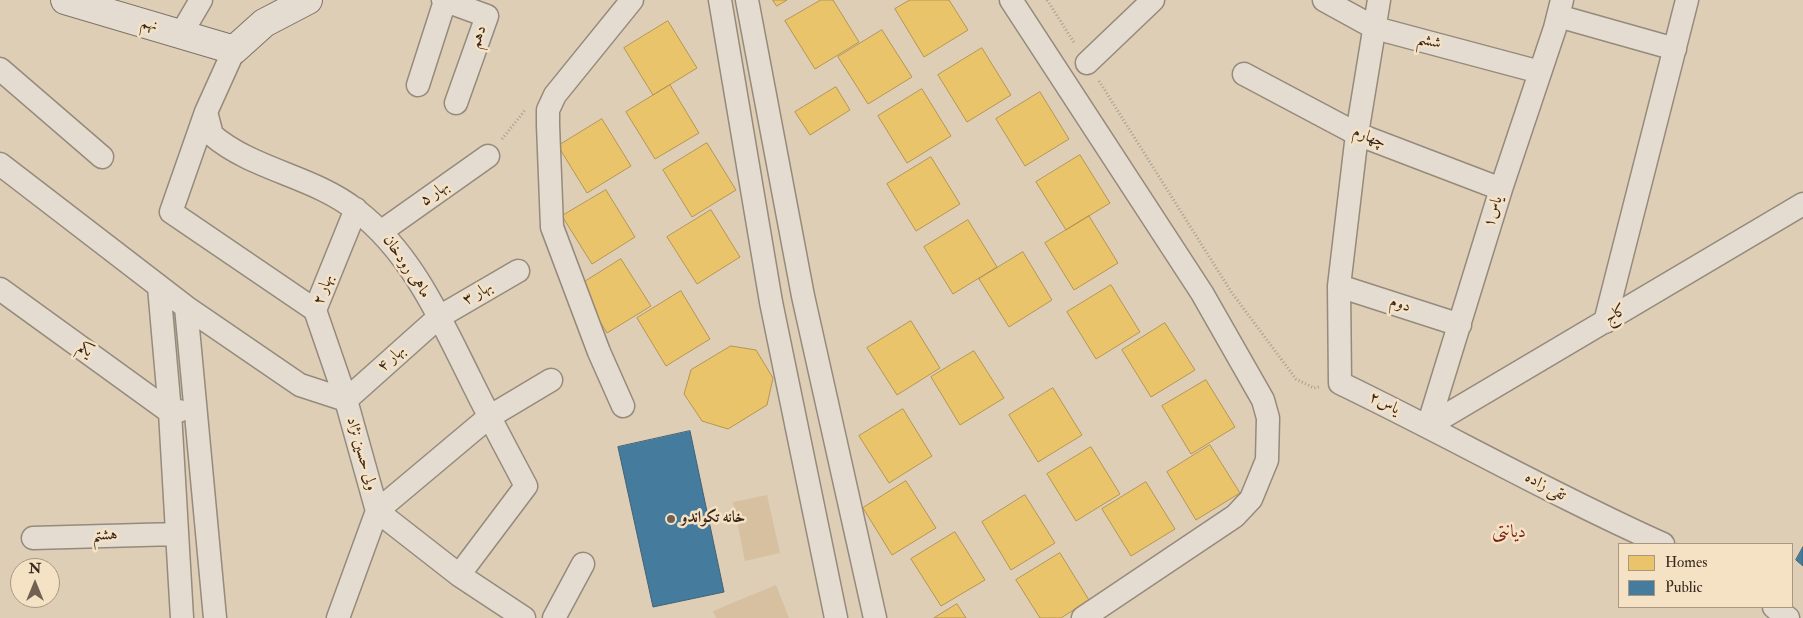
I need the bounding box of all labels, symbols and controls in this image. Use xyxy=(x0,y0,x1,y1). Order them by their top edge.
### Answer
street label: نهم xyxy=(138,13,160,37)
street label: دهم xyxy=(466,23,492,51)
street label: ششم xyxy=(1415,30,1443,54)
street label: چهارم xyxy=(1350,123,1388,153)
street label: بهار ۵ xyxy=(417,177,453,211)
street label: یاس۱ xyxy=(1480,194,1508,230)
street label: ماهی رودخان xyxy=(378,232,434,302)
street label: بهار ۲ xyxy=(310,272,338,308)
street label: بهار ۳ xyxy=(460,278,496,310)
street label: دوم xyxy=(1387,293,1413,317)
street label: کاج xyxy=(1601,301,1631,329)
street label: یکم xyxy=(74,338,96,362)
street label: بهار ۴ xyxy=(374,341,410,377)
street label: یاس۲ xyxy=(1365,388,1403,420)
street label: ولی حسین نژاد xyxy=(341,415,381,493)
street label: تقی زاده xyxy=(1521,468,1569,506)
place label: خانه تکواندو xyxy=(681,509,745,529)
marker: خانه تکواندو xyxy=(665,513,677,525)
district label: دیانتی xyxy=(1492,522,1526,544)
street label: هشتم xyxy=(92,526,118,546)
legend xyxy=(1618,543,1793,608)
text: Homes xyxy=(1665,553,1707,572)
north arrow xyxy=(10,558,60,608)
text: N xyxy=(29,560,41,577)
text: Public xyxy=(1665,578,1703,597)

